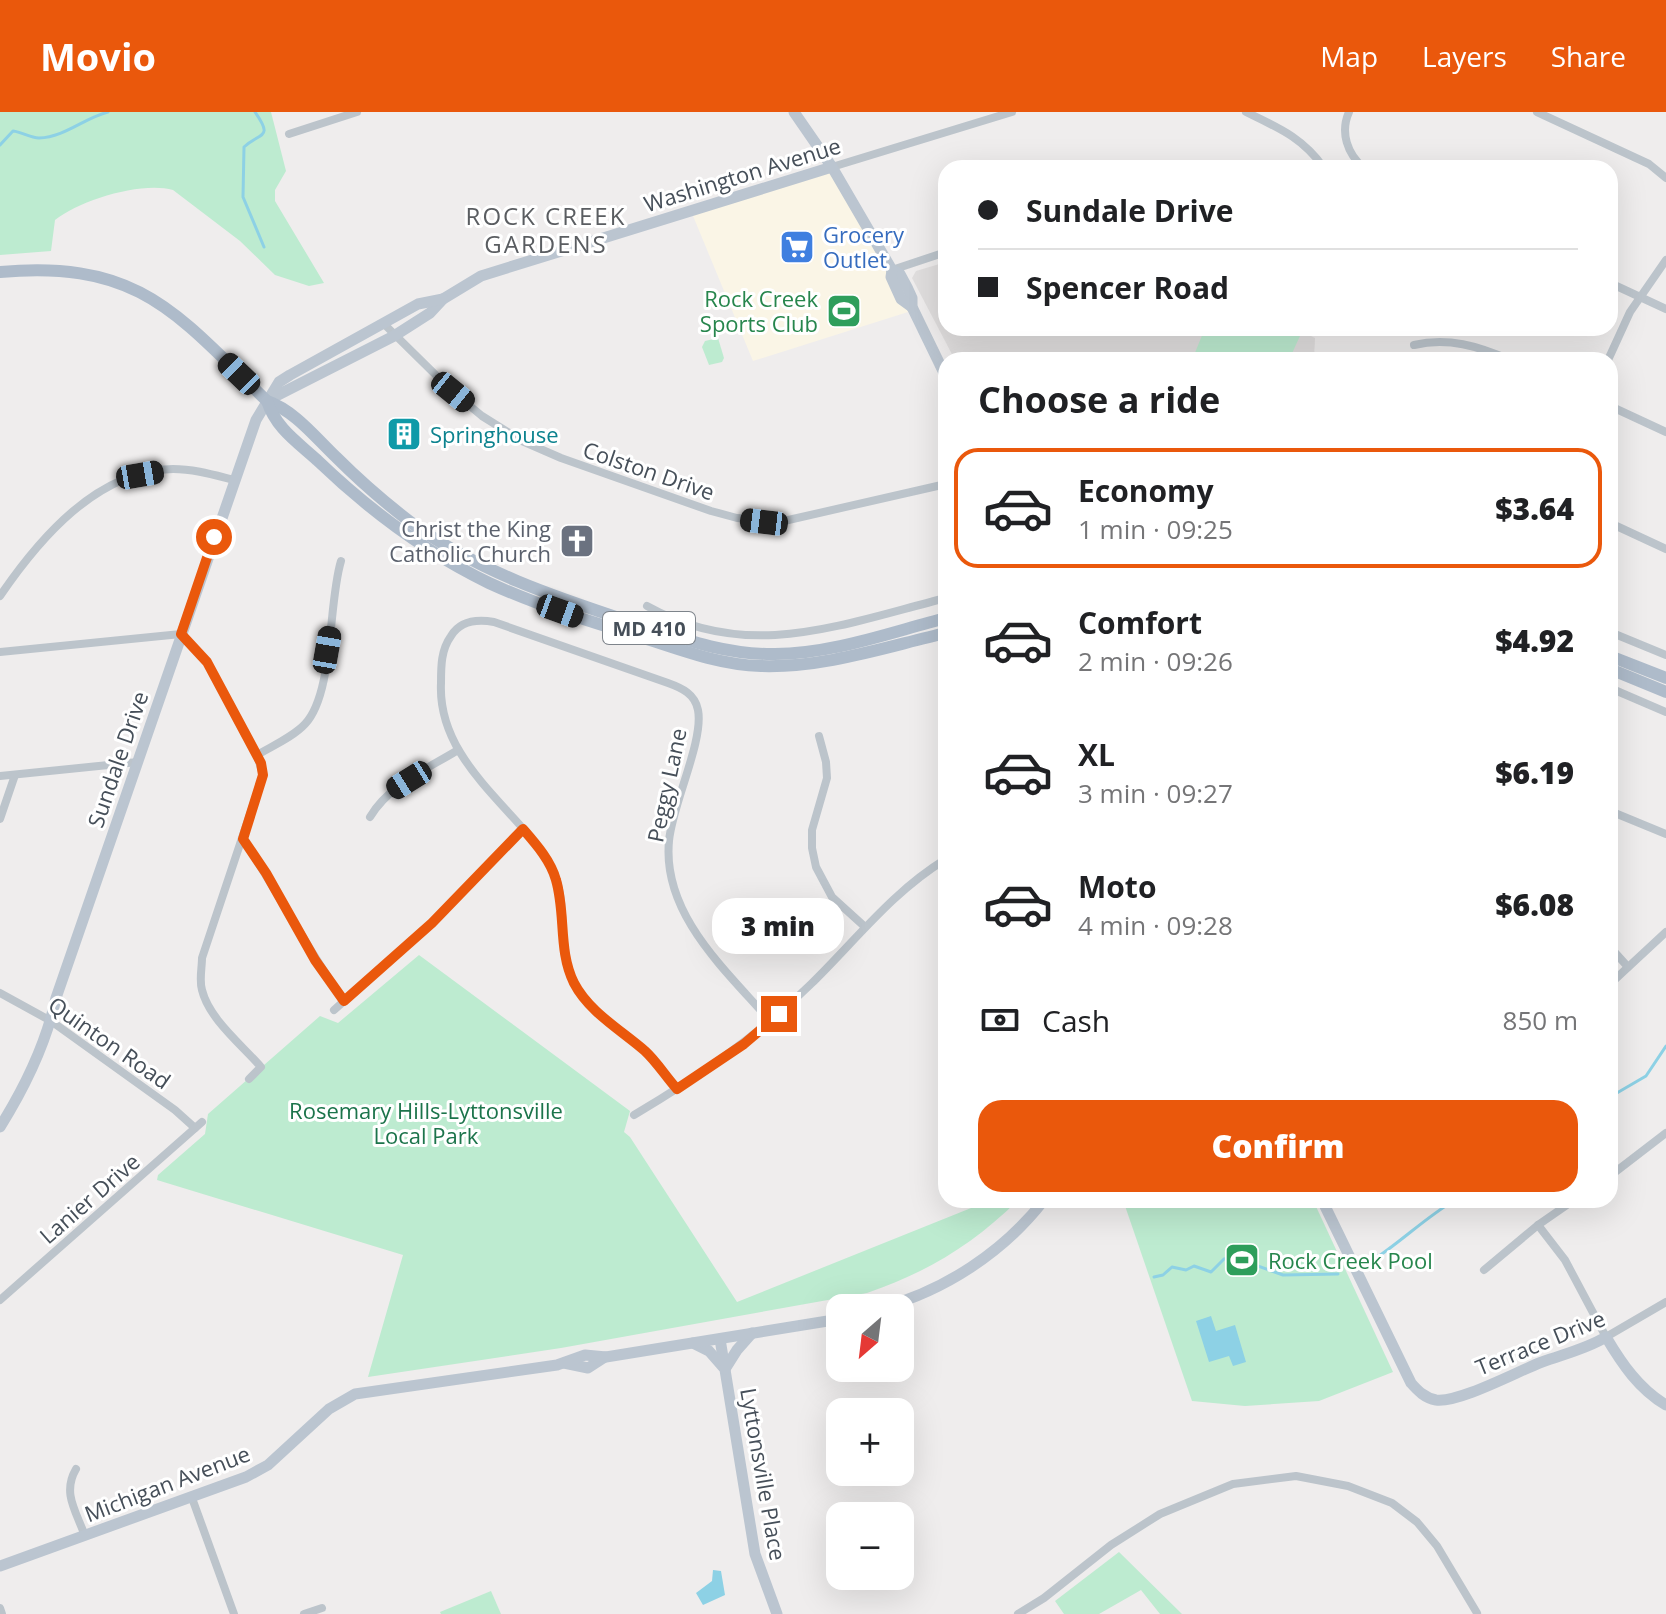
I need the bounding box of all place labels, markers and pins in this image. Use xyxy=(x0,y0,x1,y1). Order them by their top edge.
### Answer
place label: Grocery Outlet xyxy=(823,219,905,274)
supermarket icon: Grocery Outlet xyxy=(778,228,816,266)
place label: Rock Creek Sports Club xyxy=(700,283,818,338)
sports icon: Rock Creek Sports Club xyxy=(825,292,863,330)
building icon: Springhouse xyxy=(385,415,423,453)
place label: Springhouse xyxy=(430,419,559,449)
place label: Christ the King Catholic Church xyxy=(389,513,551,568)
church icon: Christ the King Catholic Church xyxy=(558,522,596,560)
sports icon: Rock Creek Pool xyxy=(1223,1241,1261,1279)
place label: Rock Creek Pool xyxy=(1268,1245,1433,1275)

